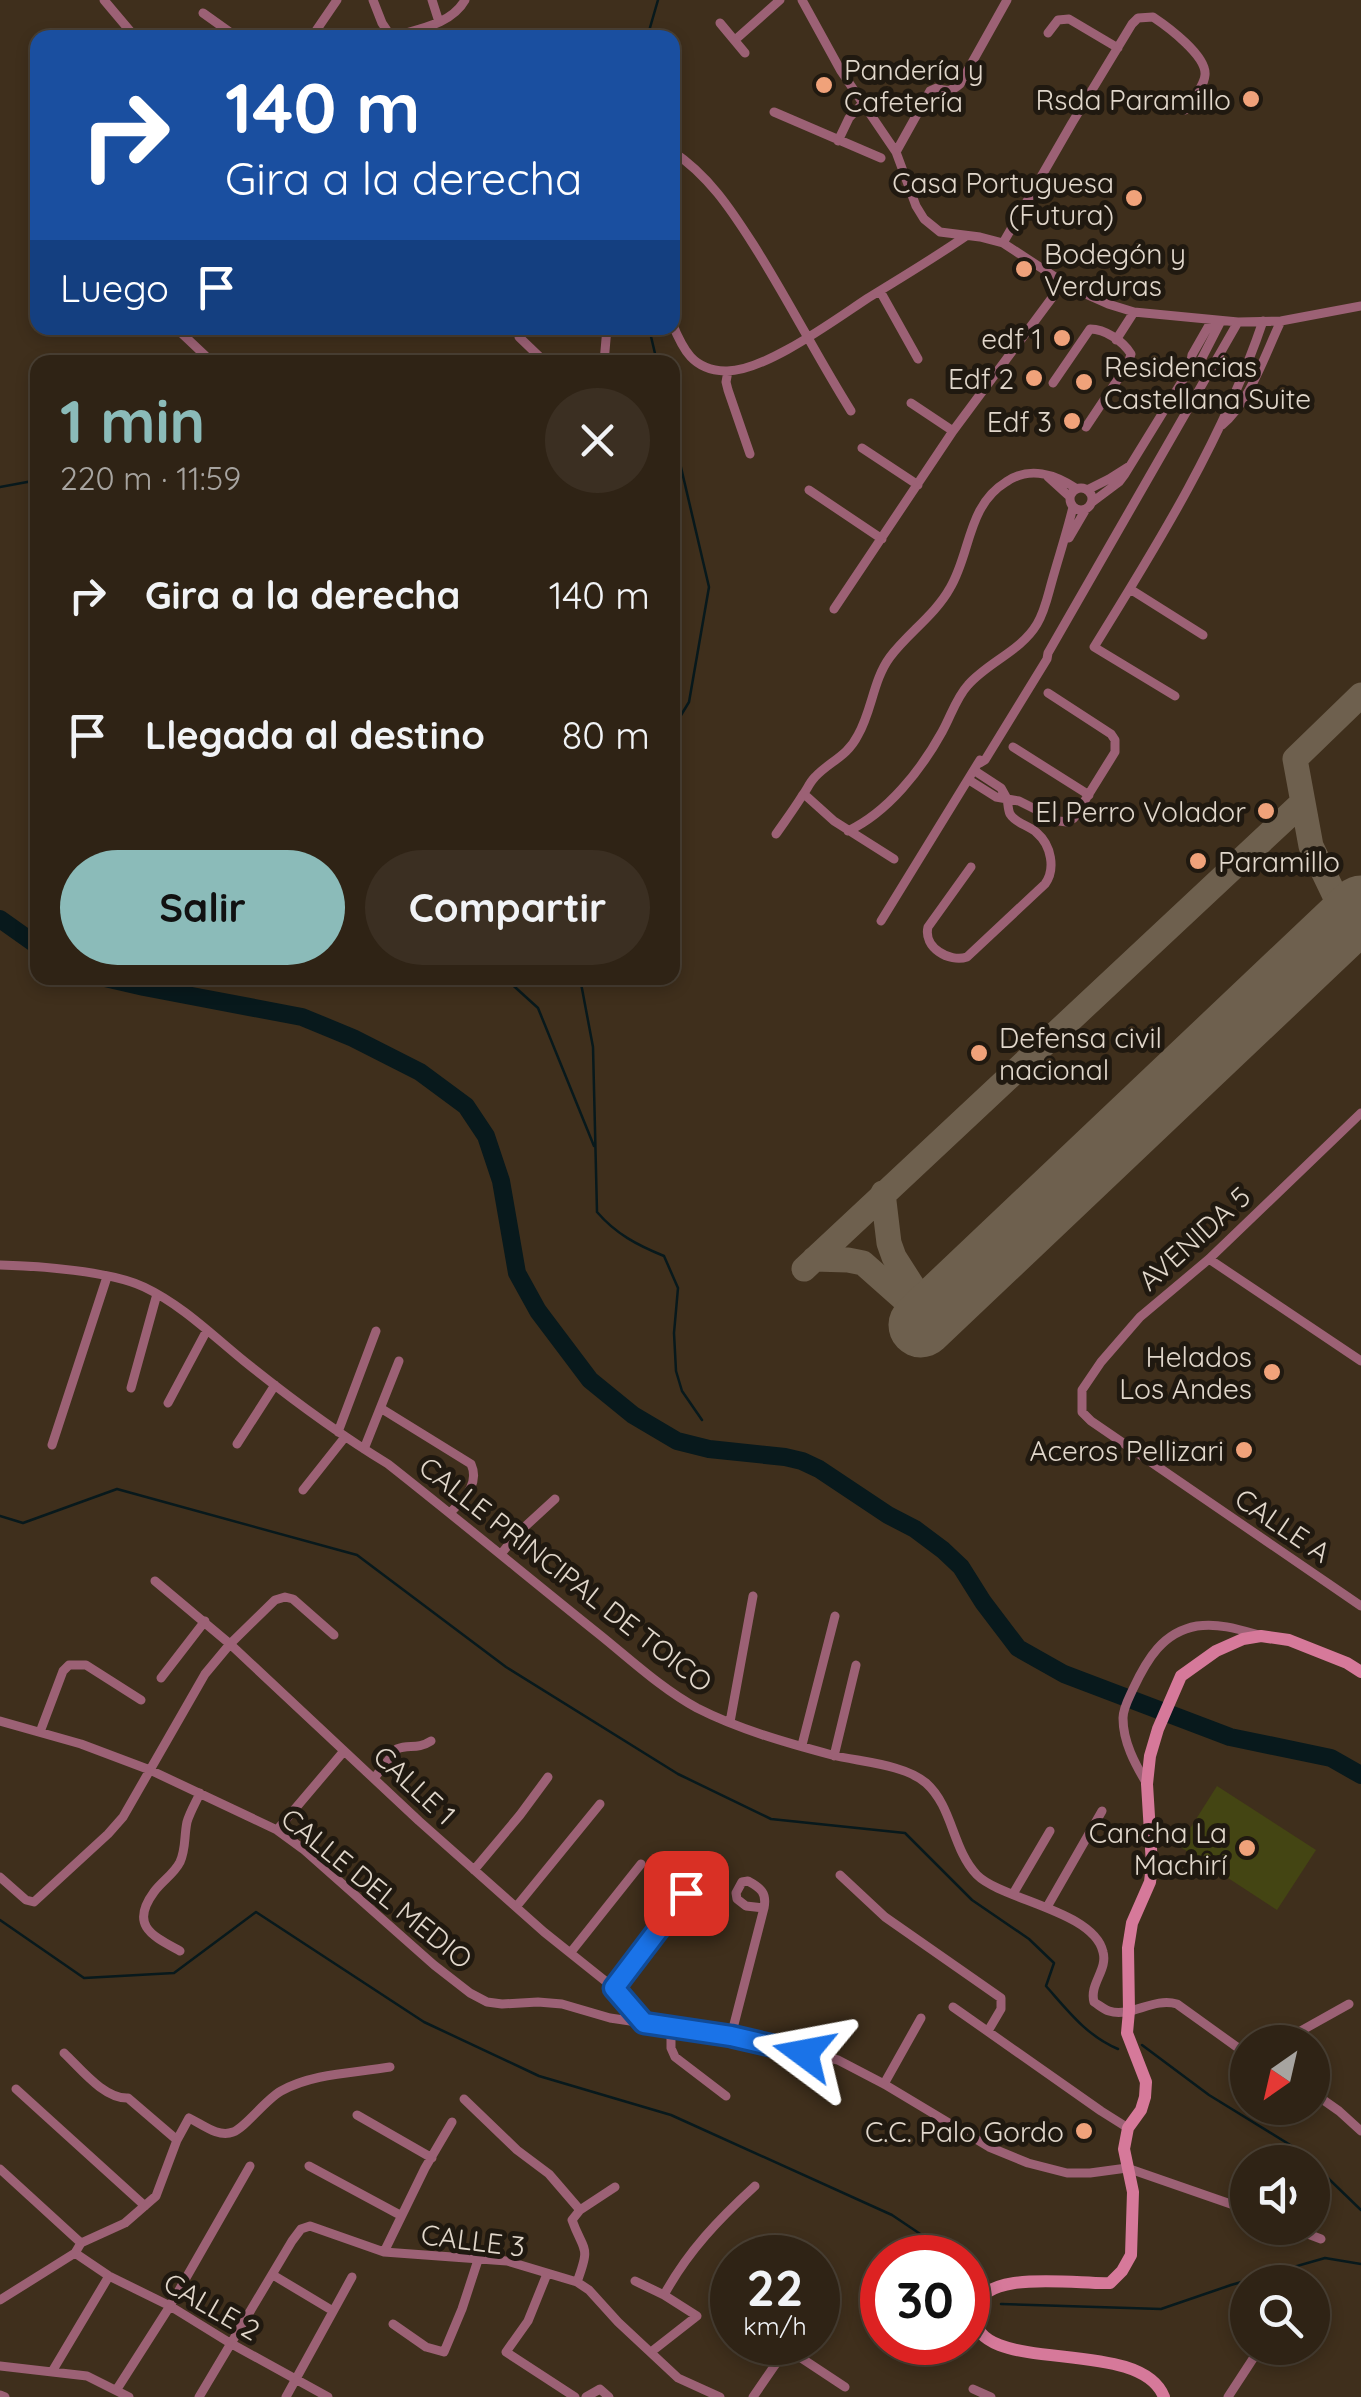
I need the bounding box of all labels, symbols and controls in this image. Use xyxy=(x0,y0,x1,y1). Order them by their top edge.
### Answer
place label: Pandería y Cafetería xyxy=(844,52,984,119)
text: 140 m xyxy=(225,63,421,151)
icon: right xyxy=(60,70,190,200)
marker: Pandería y Cafetería xyxy=(813,74,835,96)
place label: Rsda Paramillo xyxy=(1036,82,1231,117)
marker: Rsda Paramillo xyxy=(1240,88,1262,110)
text: Gira a la derecha xyxy=(225,150,582,206)
place label: Casa Portuguesa (Futura) xyxy=(892,165,1114,232)
marker: Casa Portuguesa (Futura) xyxy=(1123,187,1145,209)
place label: Bodegón y Verduras xyxy=(1044,236,1186,303)
marker: Bodegón y Verduras xyxy=(1013,258,1035,280)
icon: arrive xyxy=(189,260,244,315)
text: Luego xyxy=(60,264,169,312)
place label: edf 1 xyxy=(981,321,1042,356)
marker: edf 1 xyxy=(1051,327,1073,349)
place label: Residencias Castellana Suite xyxy=(1104,349,1311,416)
place label: Edf 2 xyxy=(948,361,1014,396)
marker: Edf 2 xyxy=(1023,367,1045,389)
marker: Residencias Castellana Suite xyxy=(1073,371,1095,393)
text: 1 min xyxy=(60,383,205,458)
button: close xyxy=(545,388,650,493)
place label: Edf 3 xyxy=(987,404,1052,439)
marker: Edf 3 xyxy=(1061,410,1083,432)
text: 220 m · 11:59 xyxy=(60,458,241,498)
icon: right xyxy=(60,568,115,623)
text: Gira a la derecha xyxy=(145,571,460,619)
text: 140 m xyxy=(549,571,650,619)
icon: arrive xyxy=(60,708,115,763)
text: Llegada al destino xyxy=(145,711,485,759)
text: 80 m xyxy=(562,711,650,759)
place label: El Perro Volador xyxy=(1035,794,1246,829)
marker: El Perro Volador xyxy=(1255,800,1277,822)
place label: Paramillo xyxy=(1218,844,1340,879)
button: Salir xyxy=(60,850,345,965)
button: Compartir xyxy=(365,850,650,965)
marker: Paramillo xyxy=(1187,850,1209,872)
place label: Defensa civil nacional xyxy=(999,1020,1162,1087)
marker: Defensa civil nacional xyxy=(968,1042,990,1064)
street label: AVENIDA 5 xyxy=(1131,1179,1257,1297)
place label: Helados Los Andes xyxy=(1119,1339,1252,1406)
marker: Helados Los Andes xyxy=(1261,1361,1283,1383)
place label: Aceros Pellizari xyxy=(1029,1433,1224,1468)
marker: Aceros Pellizari xyxy=(1233,1439,1255,1461)
street label: CALLE PRINCIPAL DE TOICO xyxy=(412,1449,720,1699)
street label: CALLE A xyxy=(1229,1480,1337,1570)
street label: CALLE 1 xyxy=(366,1738,464,1832)
street label: CALLE DEL MEDIO xyxy=(274,1800,480,1976)
place label: Cancha La Machirí xyxy=(1089,1815,1227,1882)
marker: Cancha La Machirí xyxy=(1236,1837,1258,1859)
pin xyxy=(644,1851,729,1936)
icon: arrive xyxy=(659,1866,714,1921)
position arrow xyxy=(752,2001,856,2105)
north arrow xyxy=(1230,2025,1330,2125)
map controls xyxy=(1230,2025,1330,2365)
place label: C.C. Palo Gordo xyxy=(865,2114,1064,2149)
marker: C.C. Palo Gordo xyxy=(1073,2120,1095,2142)
button: sound xyxy=(1230,2145,1330,2245)
street label: CALLE 3 xyxy=(419,2216,527,2264)
speed limit sign: 30 xyxy=(860,2235,990,2365)
text: 22 xyxy=(747,2256,803,2319)
street label: CALLE 2 xyxy=(158,2265,266,2347)
button: search xyxy=(1230,2265,1330,2365)
text: km/h xyxy=(743,2310,807,2341)

